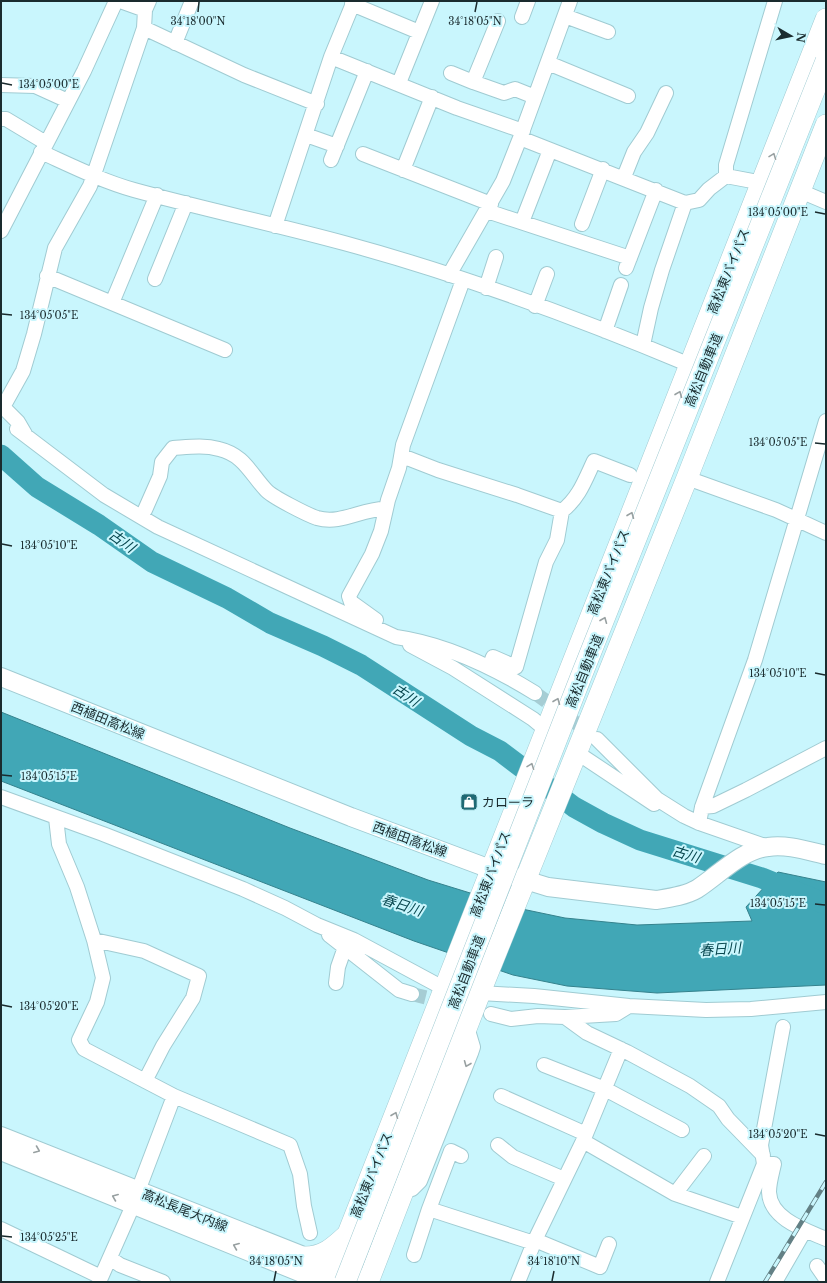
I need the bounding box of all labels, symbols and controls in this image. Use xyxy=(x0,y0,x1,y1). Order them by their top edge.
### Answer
text: 34°18'00"N xyxy=(171,15,225,28)
text: 34°18'05"N xyxy=(448,15,502,28)
north arrow xyxy=(771,16,811,56)
text: N xyxy=(793,31,809,44)
text: 134°05'00"E xyxy=(19,78,79,91)
one-way arrow xyxy=(768,153,776,160)
text: 134°05'00"E xyxy=(748,206,808,219)
street label: 高松東バイパス xyxy=(704,226,753,316)
text: 134°05'05"E xyxy=(20,309,78,322)
street label: 高松自動車道 xyxy=(681,331,726,410)
one-way arrow xyxy=(674,391,682,398)
text: 134°05'05"E xyxy=(749,436,807,449)
one-way arrow xyxy=(626,512,634,519)
water label: 古川 xyxy=(105,526,140,558)
street label: 高松東バイパス xyxy=(584,527,633,617)
text: 134°05'10"E xyxy=(20,539,78,552)
one-way arrow xyxy=(599,616,607,623)
street label: 高松自動車道 xyxy=(562,632,607,711)
text: 134°05'10"E xyxy=(749,667,807,680)
water label: 古川 xyxy=(389,680,424,711)
one-way arrow xyxy=(552,697,560,704)
street label: 西植田高松線 xyxy=(68,698,147,743)
one-way arrow xyxy=(527,762,535,769)
text: 134°05'15"E xyxy=(21,770,77,783)
shop icon: カローラ xyxy=(459,792,479,812)
place label: カローラ xyxy=(482,794,534,811)
street label: 西植田高松線 xyxy=(370,818,449,861)
street label: 高松東バイパス xyxy=(466,829,515,920)
water label: 古川 xyxy=(670,841,704,867)
water label: 春日川 xyxy=(379,890,427,921)
text: 134°05'15"E xyxy=(750,897,806,910)
street label: 高松自動車道 xyxy=(445,933,488,1012)
water label: 春日川 xyxy=(698,938,744,959)
text: 134°05'20"E xyxy=(20,1000,78,1013)
one-way arrow xyxy=(463,1061,471,1068)
one-way arrow xyxy=(390,1112,398,1119)
text: 134°05'20"E xyxy=(749,1128,807,1141)
street label: 高松東バイパス xyxy=(347,1130,396,1220)
one-way arrow xyxy=(34,1146,41,1154)
street label: 高松長尾大内線 xyxy=(139,1186,230,1235)
one-way arrow xyxy=(112,1194,119,1202)
text: 134°05'25"E xyxy=(20,1231,78,1244)
one-way arrow xyxy=(232,1243,239,1251)
text: 34°18'05"N xyxy=(249,1255,303,1268)
text: 34°18'10"N xyxy=(528,1255,580,1268)

